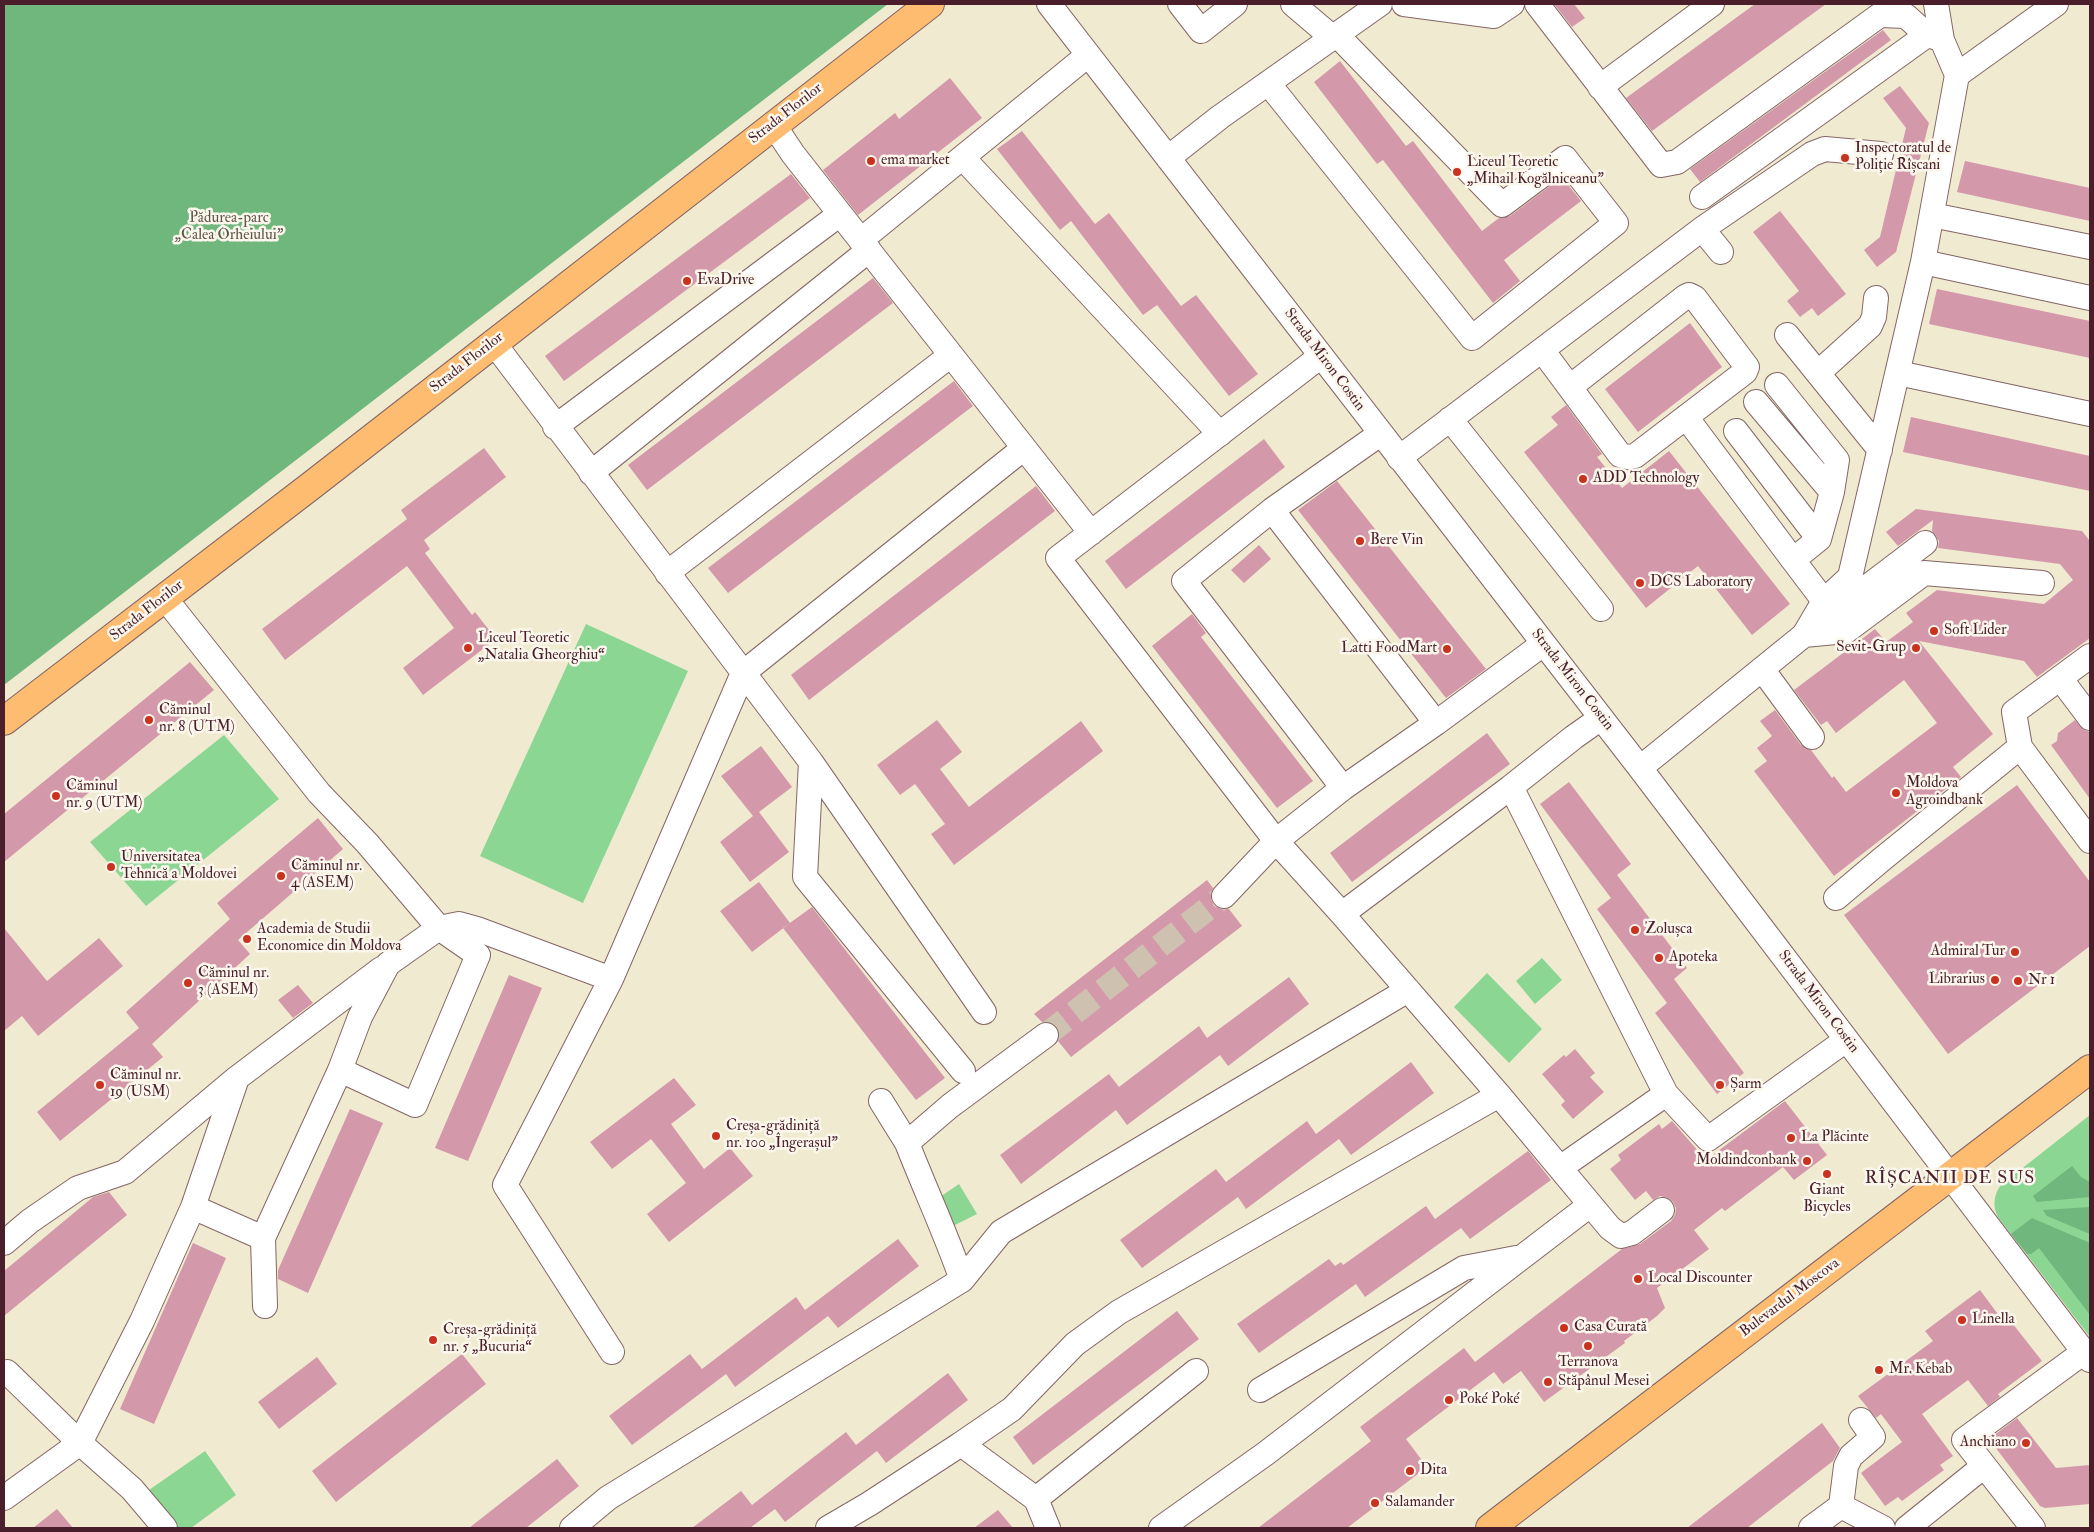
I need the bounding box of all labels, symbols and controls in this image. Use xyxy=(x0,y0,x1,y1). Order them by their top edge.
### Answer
street label: Strada Florilor xyxy=(746,80,826,148)
place label: Inspectoratul de Poliție Rîșcani xyxy=(1855,140,1951,175)
place label: ema market xyxy=(881,152,950,170)
marker: Inspectoratul de Poliție Rîșcani xyxy=(1839,152,1851,164)
place label: Liceul Teoretic „Mihail Kogălniceanu” xyxy=(1467,154,1604,189)
marker: ema market xyxy=(865,155,877,167)
marker: Liceul Teoretic „Mihail Kogălniceanu” xyxy=(1451,166,1463,178)
park label: Pădurea-parc „Calea Orheiului” xyxy=(175,210,283,245)
place label: EvaDrive xyxy=(697,272,754,290)
marker: EvaDrive xyxy=(681,275,693,287)
street label: Strada Miron Costin xyxy=(1280,305,1368,415)
street label: Strada Florilor xyxy=(427,329,507,397)
place label: ADD Technology xyxy=(1593,470,1699,488)
marker: ADD Technology xyxy=(1577,473,1589,485)
place label: Bere Vin xyxy=(1370,532,1423,550)
marker: Bere Vin xyxy=(1354,535,1366,547)
place label: DCS Laboratory xyxy=(1650,574,1752,592)
street label: Strada Florilor xyxy=(107,577,187,645)
marker: DCS Laboratory xyxy=(1634,577,1646,589)
place label: Soft Lider xyxy=(1944,622,2006,640)
marker: Soft Lider xyxy=(1928,625,1940,637)
street label: Strada Miron Costin xyxy=(1527,626,1617,734)
place label: Liceul Teoretic „Natalia Gheorghiu“ xyxy=(478,630,605,665)
place label: Sevit-Grup xyxy=(1836,639,1906,657)
place label: Latti FoodMart xyxy=(1341,640,1437,658)
marker: Liceul Teoretic „Natalia Gheorghiu“ xyxy=(462,642,474,654)
marker: Sevit-Grup xyxy=(1910,642,1922,654)
marker: Latti FoodMart xyxy=(1441,643,1453,655)
place label: Căminul nr. 8 (UTM) xyxy=(159,702,235,737)
marker: Căminul nr. 8 (UTM) xyxy=(143,714,155,726)
place label: Moldova Agroindbank xyxy=(1906,775,1983,810)
place label: Căminul nr. 9 (UTM) xyxy=(66,778,142,813)
marker: Moldova Agroindbank xyxy=(1890,787,1902,799)
marker: Căminul nr. 9 (UTM) xyxy=(50,790,62,802)
place label: Universitatea Tehnică a Moldovei xyxy=(121,849,237,884)
place label: Căminul nr. 4 (ASEM) xyxy=(291,858,362,893)
marker: Universitatea Tehnică a Moldovei xyxy=(105,861,117,873)
marker: Căminul nr. 4 (ASEM) xyxy=(275,870,287,882)
place label: Academia de Studii Economice din Moldova xyxy=(257,921,401,956)
place label: Zolușca xyxy=(1645,921,1692,939)
marker: Zolușca xyxy=(1629,924,1641,936)
marker: Academia de Studii Economice din Moldova xyxy=(241,933,253,945)
place label: Admiral Tur xyxy=(1931,943,2005,961)
marker: Admiral Tur xyxy=(2009,946,2021,958)
street label: Strada Miron Costin xyxy=(1774,947,1862,1057)
place label: Apoteka xyxy=(1669,949,1718,967)
marker: Apoteka xyxy=(1653,952,1665,964)
place label: Căminul nr. 3 (ASEM) xyxy=(198,965,269,1000)
place label: Librarius xyxy=(1929,971,1985,989)
place label: Nr 1 xyxy=(2028,972,2055,990)
marker: Librarius xyxy=(1989,974,2001,986)
marker: Nr 1 xyxy=(2012,975,2024,987)
marker: Căminul nr. 3 (ASEM) xyxy=(182,977,194,989)
place label: Căminul nr. 19 (USM) xyxy=(110,1067,181,1102)
place label: Șarm xyxy=(1730,1076,1762,1094)
marker: Căminul nr. 19 (USM) xyxy=(94,1079,106,1091)
marker: Șarm xyxy=(1714,1079,1726,1091)
place label: Creșa-grădiniță nr. 100 „Îngerașul” xyxy=(726,1118,838,1153)
place label: La Plăcinte xyxy=(1801,1129,1869,1147)
marker: Creșa-grădiniță nr. 100 „Îngerașul” xyxy=(710,1130,722,1142)
marker: La Plăcinte xyxy=(1785,1132,1797,1144)
place label: Moldindconbank xyxy=(1696,1152,1797,1170)
marker: Moldindconbank xyxy=(1801,1155,1813,1167)
marker: Giant Bicycles xyxy=(1821,1168,1833,1180)
district label: RÎȘCANII DE SUS xyxy=(1863,1168,2037,1190)
place label: Giant Bicycles xyxy=(1803,1182,1851,1217)
street label: Bulevardul Moscova xyxy=(1737,1255,1843,1341)
place label: Local Discounter xyxy=(1648,1270,1752,1288)
marker: Local Discounter xyxy=(1632,1273,1644,1285)
place label: Linella xyxy=(1972,1311,2015,1329)
marker: Linella xyxy=(1956,1314,1968,1326)
place label: Casa Curată xyxy=(1574,1319,1647,1337)
place label: Creșa-grădiniță nr. 5 „Bucuria“ xyxy=(443,1322,537,1357)
marker: Casa Curată xyxy=(1558,1322,1570,1334)
marker: Creșa-grădiniță nr. 5 „Bucuria“ xyxy=(427,1334,439,1346)
marker: Terranova xyxy=(1582,1340,1594,1352)
place label: Terranova xyxy=(1558,1354,1618,1372)
place label: Mr. Kebab xyxy=(1889,1361,1952,1379)
marker: Mr. Kebab xyxy=(1873,1364,1885,1376)
place label: Stăpânul Mesei xyxy=(1558,1373,1649,1391)
marker: Stăpânul Mesei xyxy=(1542,1376,1554,1388)
place label: Poké Poké xyxy=(1459,1391,1520,1409)
marker: Poké Poké xyxy=(1443,1394,1455,1406)
place label: Anchiano xyxy=(1960,1434,2016,1452)
marker: Anchiano xyxy=(2020,1437,2032,1449)
place label: Dita xyxy=(1420,1462,1447,1480)
marker: Dita xyxy=(1404,1465,1416,1477)
place label: Salamander xyxy=(1385,1494,1454,1512)
marker: Salamander xyxy=(1369,1497,1381,1509)

